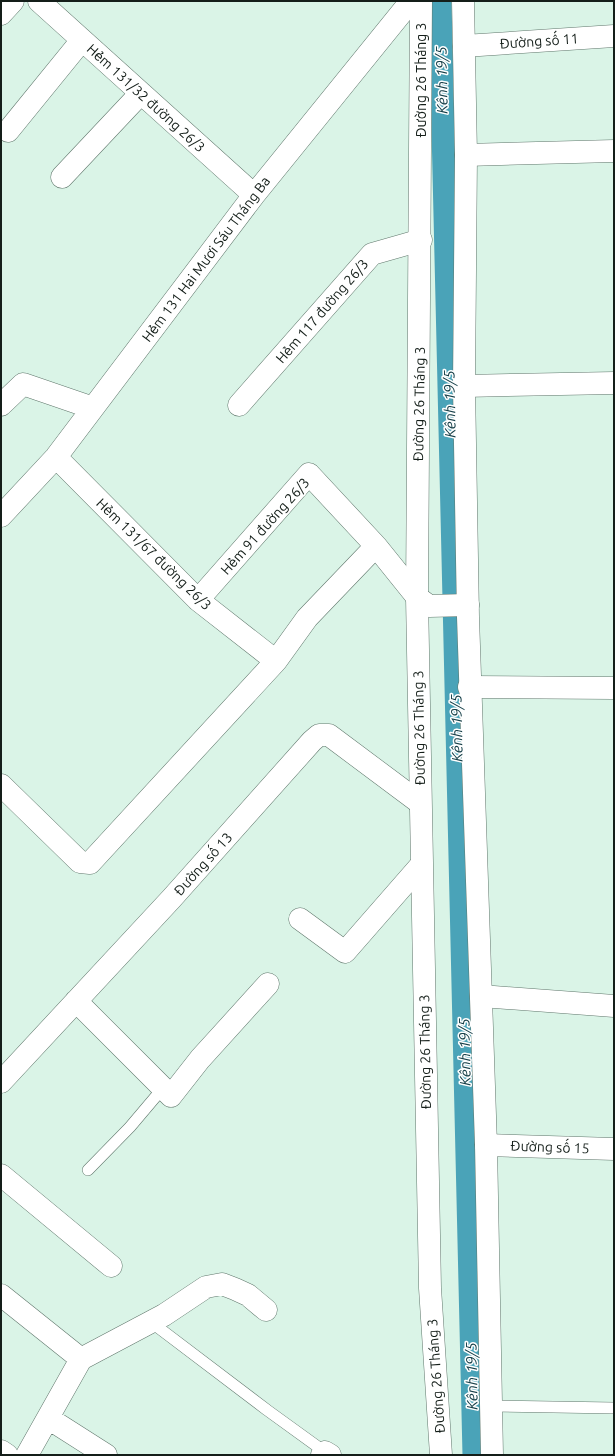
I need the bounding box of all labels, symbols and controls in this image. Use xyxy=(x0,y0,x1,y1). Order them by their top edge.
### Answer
street label: Đường 26 Tháng 3 xyxy=(413,23,429,137)
street label: Đường số 11 xyxy=(499,28,579,52)
street label: Hẻm 131/32 đường 26/3 xyxy=(84,41,208,155)
water label: Kênh 19/5 xyxy=(432,45,451,114)
street label: Hẻm 131 Hai Mươi Sáu Tháng Ba xyxy=(139,173,273,345)
street label: Hẻm 117 đường 26/3 xyxy=(272,256,372,366)
street label: Đường 26 Tháng 3 xyxy=(410,346,428,462)
water label: Kênh 19/5 xyxy=(440,369,459,438)
street label: Hẻm 91 đường 26/3 xyxy=(217,474,313,578)
street label: Hẻm 131/67 đường 26/3 xyxy=(93,495,215,613)
street label: Đường 26 Tháng 3 xyxy=(410,670,428,786)
water label: Kênh 19/5 xyxy=(447,693,466,762)
street label: Đường số 13 xyxy=(169,828,235,899)
street label: Đường 26 Tháng 3 xyxy=(416,994,434,1110)
water label: Kênh 19/5 xyxy=(455,1017,474,1086)
street label: Đường số 15 xyxy=(510,1135,590,1156)
street label: Đường 26 Tháng 3 xyxy=(424,1318,448,1434)
water label: Kênh 19/5 xyxy=(462,1341,481,1410)

